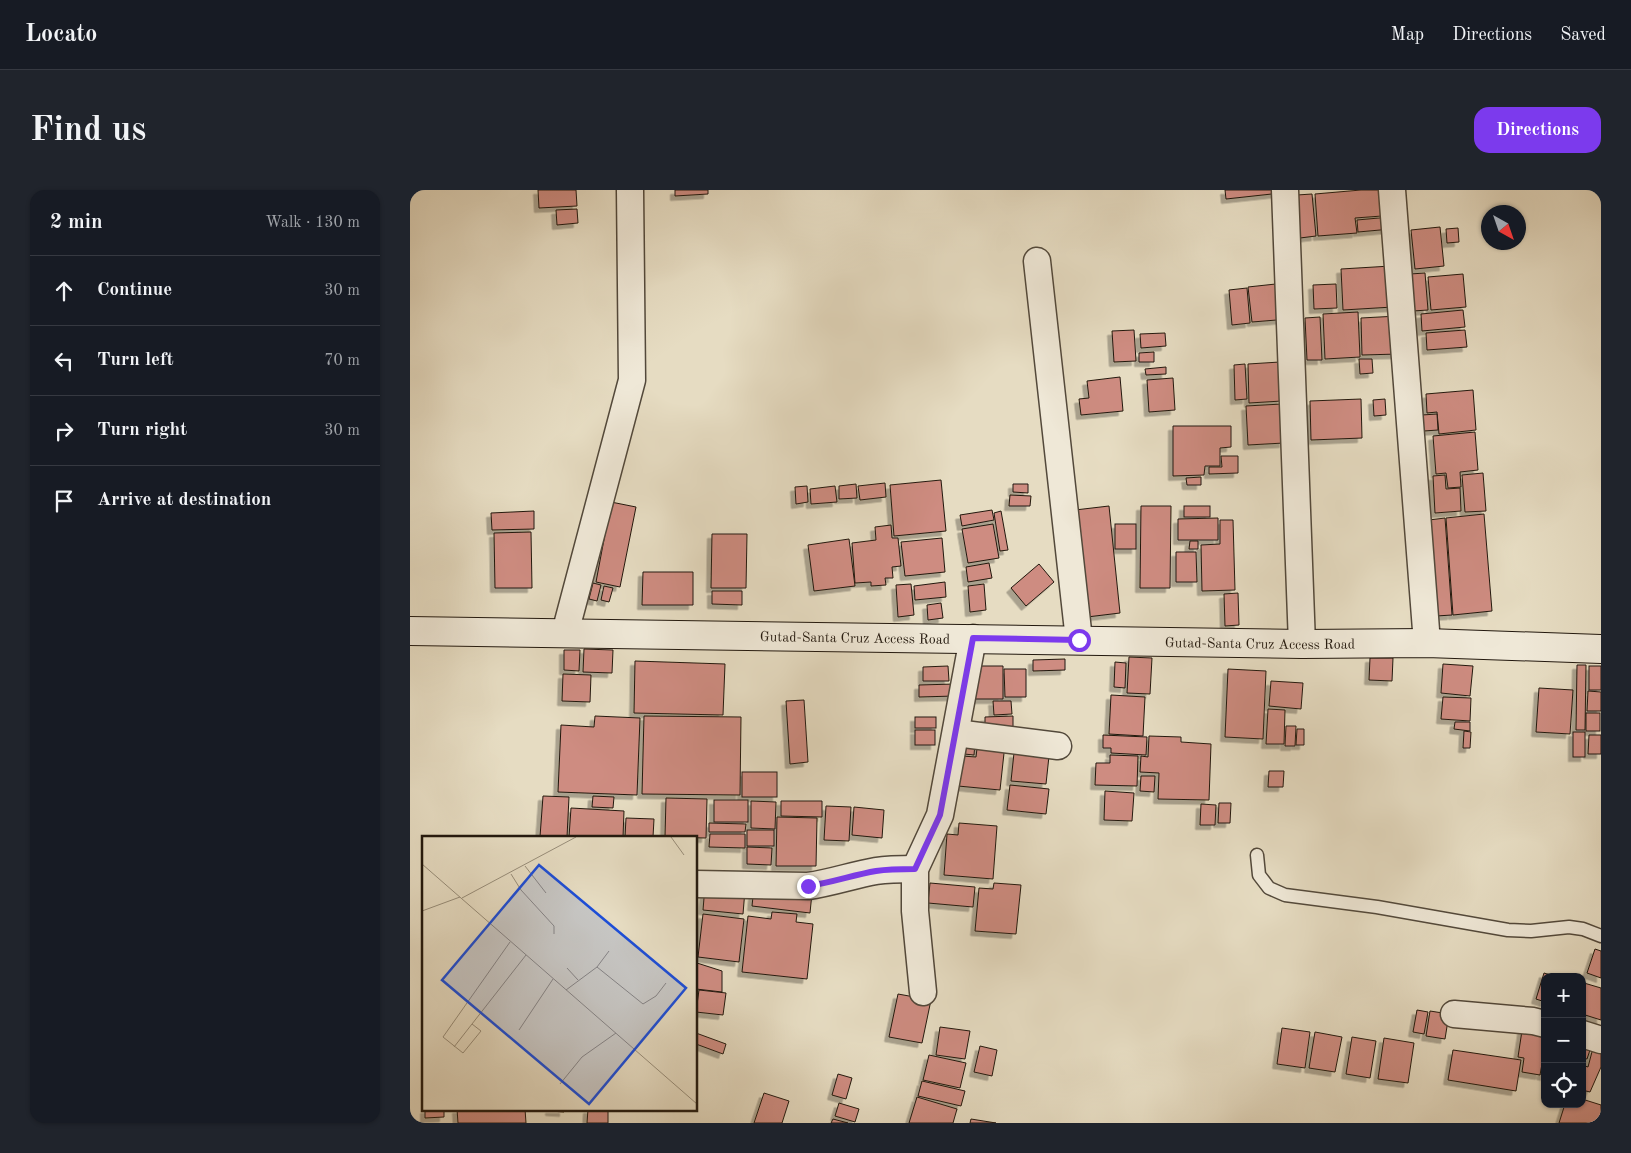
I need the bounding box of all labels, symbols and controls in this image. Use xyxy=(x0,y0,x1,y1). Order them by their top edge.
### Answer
text: Locato xyxy=(25,23,97,47)
text: Map xyxy=(1391,26,1424,44)
text: Directions xyxy=(1452,26,1532,44)
text: Saved xyxy=(1560,26,1606,44)
button: Directions xyxy=(1474,107,1601,153)
text: Find us xyxy=(30,113,146,148)
north arrow xyxy=(1481,205,1526,250)
text: 2 min xyxy=(50,212,103,233)
text: Walk · 130 m xyxy=(265,215,360,231)
icon: ahead xyxy=(50,277,78,305)
text: Continue xyxy=(97,281,172,300)
text: 30 m xyxy=(324,283,360,299)
icon: left xyxy=(50,347,78,375)
text: Turn left xyxy=(97,351,174,370)
text: 70 m xyxy=(324,353,360,369)
icon: right xyxy=(50,417,78,445)
text: Turn right xyxy=(97,421,187,440)
text: 30 m xyxy=(324,423,360,439)
icon: arrive xyxy=(50,487,78,515)
text: Arrive at destination xyxy=(97,491,271,510)
route start xyxy=(1068,629,1091,652)
street label: Gutad-Santa Cruz Access Road xyxy=(760,630,950,647)
street label: Gutad-Santa Cruz Access Road xyxy=(1165,636,1355,652)
inset map xyxy=(422,836,698,1110)
route end xyxy=(797,875,820,898)
map controls xyxy=(1541,973,1586,1108)
button: + xyxy=(1541,973,1586,1018)
button: − xyxy=(1541,1018,1586,1063)
button: locate xyxy=(1541,1063,1586,1108)

